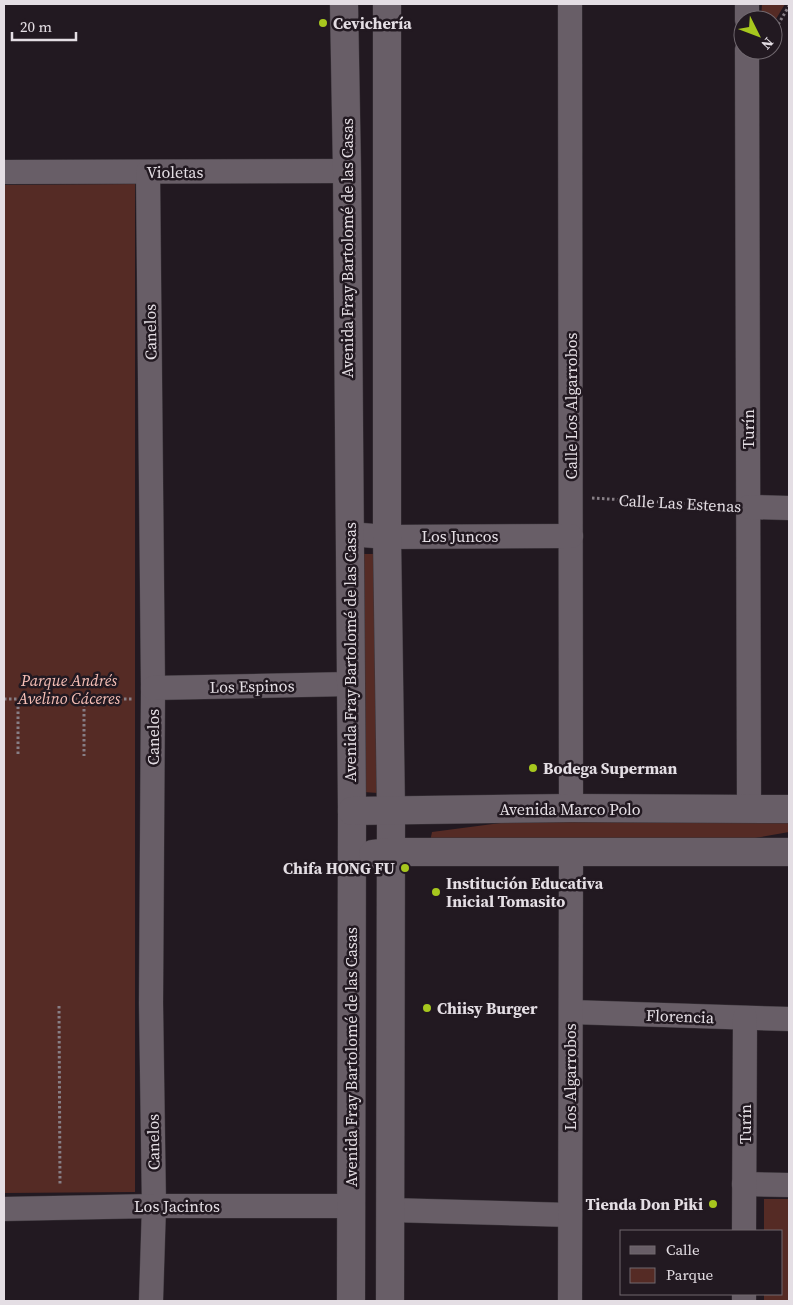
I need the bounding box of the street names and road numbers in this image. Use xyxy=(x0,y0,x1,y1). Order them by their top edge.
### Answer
street label: Avenida Fray Bartolomé de las Casas xyxy=(336,118,358,378)
street label: Violetas xyxy=(147,161,204,183)
street label: Canelos xyxy=(139,304,161,360)
street label: Calle Los Algarrobos xyxy=(560,333,582,479)
street label: Turín xyxy=(737,409,759,449)
street label: Calle Las Estenas xyxy=(618,489,742,517)
street label: Avenida Fray Bartolomé de las Casas xyxy=(339,522,361,782)
street label: Los Juncos xyxy=(421,525,499,547)
street label: Los Espinos xyxy=(209,674,295,698)
street label: Canelos xyxy=(142,709,164,765)
street label: Avenida Marco Polo xyxy=(499,798,641,820)
street label: Avenida Fray Bartolomé de las Casas xyxy=(340,927,362,1187)
street label: Florencia xyxy=(646,1004,715,1028)
street label: Los Algarrobos xyxy=(559,1023,581,1131)
street label: Turín xyxy=(734,1104,756,1144)
street label: Canelos xyxy=(142,1114,164,1170)
street label: Los Jacintos xyxy=(134,1195,220,1217)

